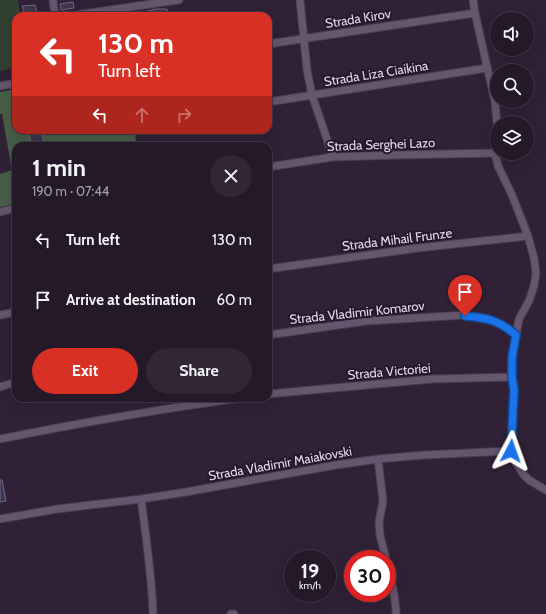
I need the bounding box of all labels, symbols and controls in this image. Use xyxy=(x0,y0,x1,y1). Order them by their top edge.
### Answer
street label: Strada Kirov xyxy=(324,5,393,31)
map controls xyxy=(490,12,534,160)
button: sound xyxy=(490,12,534,56)
text: 130 m xyxy=(98,26,174,60)
icon: left xyxy=(32,28,84,80)
street label: Strada Liza Ciaikina xyxy=(323,57,430,89)
text: Turn left xyxy=(98,60,161,82)
button: search xyxy=(490,64,534,108)
icon: left xyxy=(89,104,111,126)
icon: ahead xyxy=(131,104,153,126)
icon: right xyxy=(173,104,195,126)
button: layers xyxy=(490,116,534,160)
street label: Strada Serghei Lazo xyxy=(327,134,435,154)
text: 1 min xyxy=(32,153,86,182)
button: close xyxy=(210,155,252,197)
text: 190 m · 07:44 xyxy=(32,183,109,199)
street label: Strada Mihail Frunze xyxy=(341,224,453,254)
icon: left xyxy=(32,229,54,251)
text: Turn left xyxy=(66,231,120,249)
text: 130 m xyxy=(212,231,252,249)
pin xyxy=(448,275,482,316)
icon: arrive xyxy=(454,281,476,303)
icon: arrive xyxy=(32,289,54,311)
text: Arrive at destination xyxy=(66,291,196,309)
text: 60 m xyxy=(216,291,252,309)
street label: Strada Vladimir Komarov xyxy=(289,297,426,327)
button: Exit xyxy=(32,348,138,394)
button: Share xyxy=(146,348,252,394)
street label: Strada Victoriei xyxy=(347,359,431,383)
position arrow xyxy=(490,430,532,472)
street label: Strada Vladimir Maiakovski xyxy=(207,442,353,484)
speed limit sign: 30 xyxy=(344,550,396,602)
text: 19 xyxy=(301,559,319,583)
text: km/h xyxy=(299,579,321,592)

